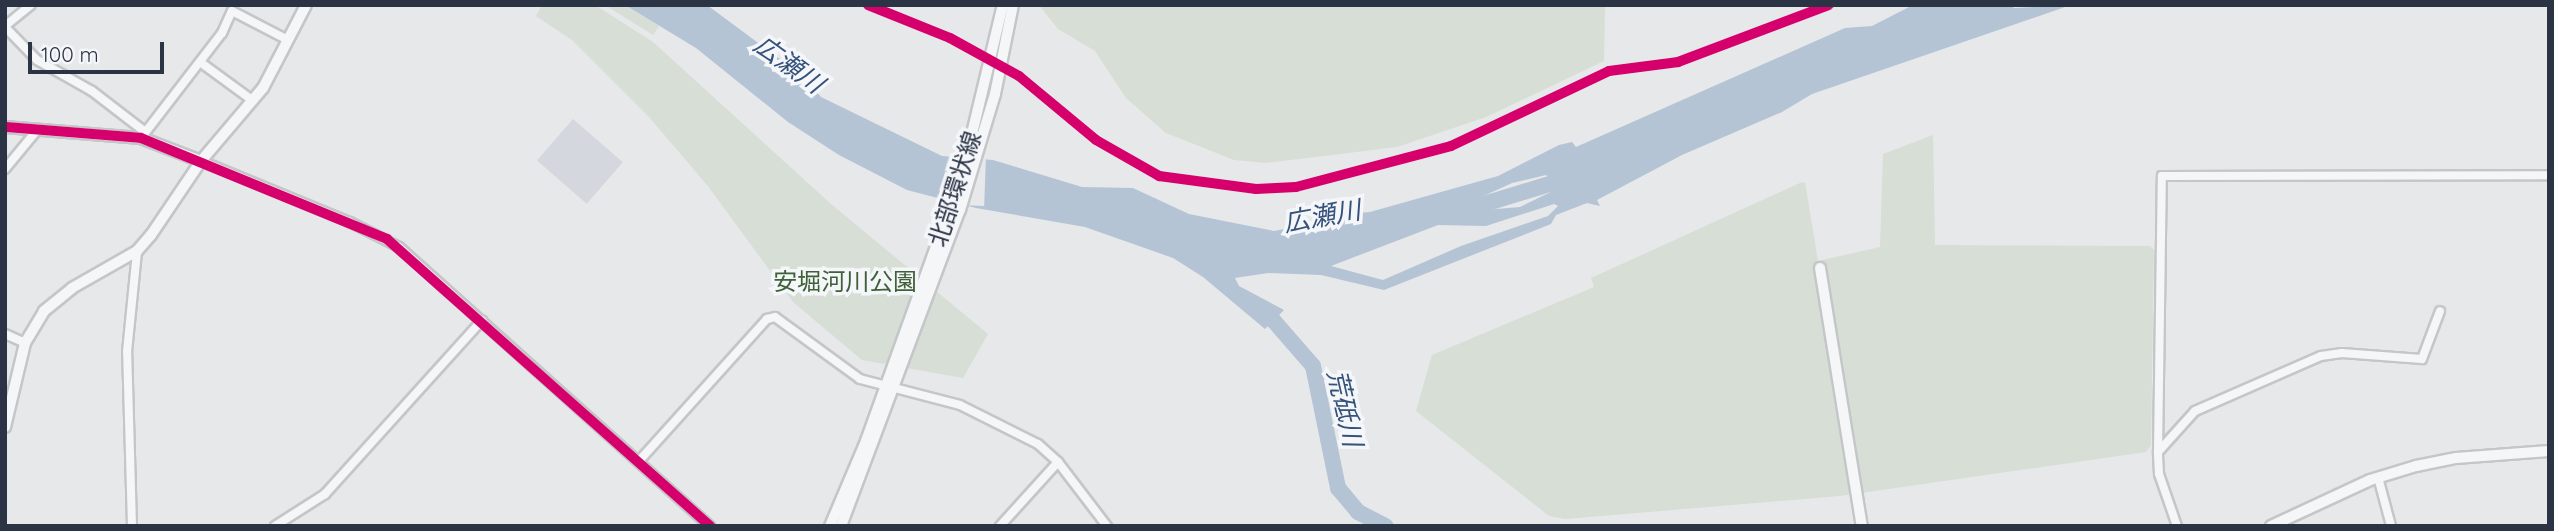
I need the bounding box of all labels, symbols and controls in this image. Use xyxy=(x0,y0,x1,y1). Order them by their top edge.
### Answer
scale bar xyxy=(32,28,168,72)
water label: 広瀬川 xyxy=(748,28,830,100)
text: 100 m xyxy=(41,41,99,67)
street label: 北部環状線 xyxy=(923,127,987,251)
water label: 広瀬川 xyxy=(1281,194,1363,238)
park label: 安堀河川公園 xyxy=(773,268,917,296)
water label: 荒砥川 xyxy=(1321,366,1369,450)

